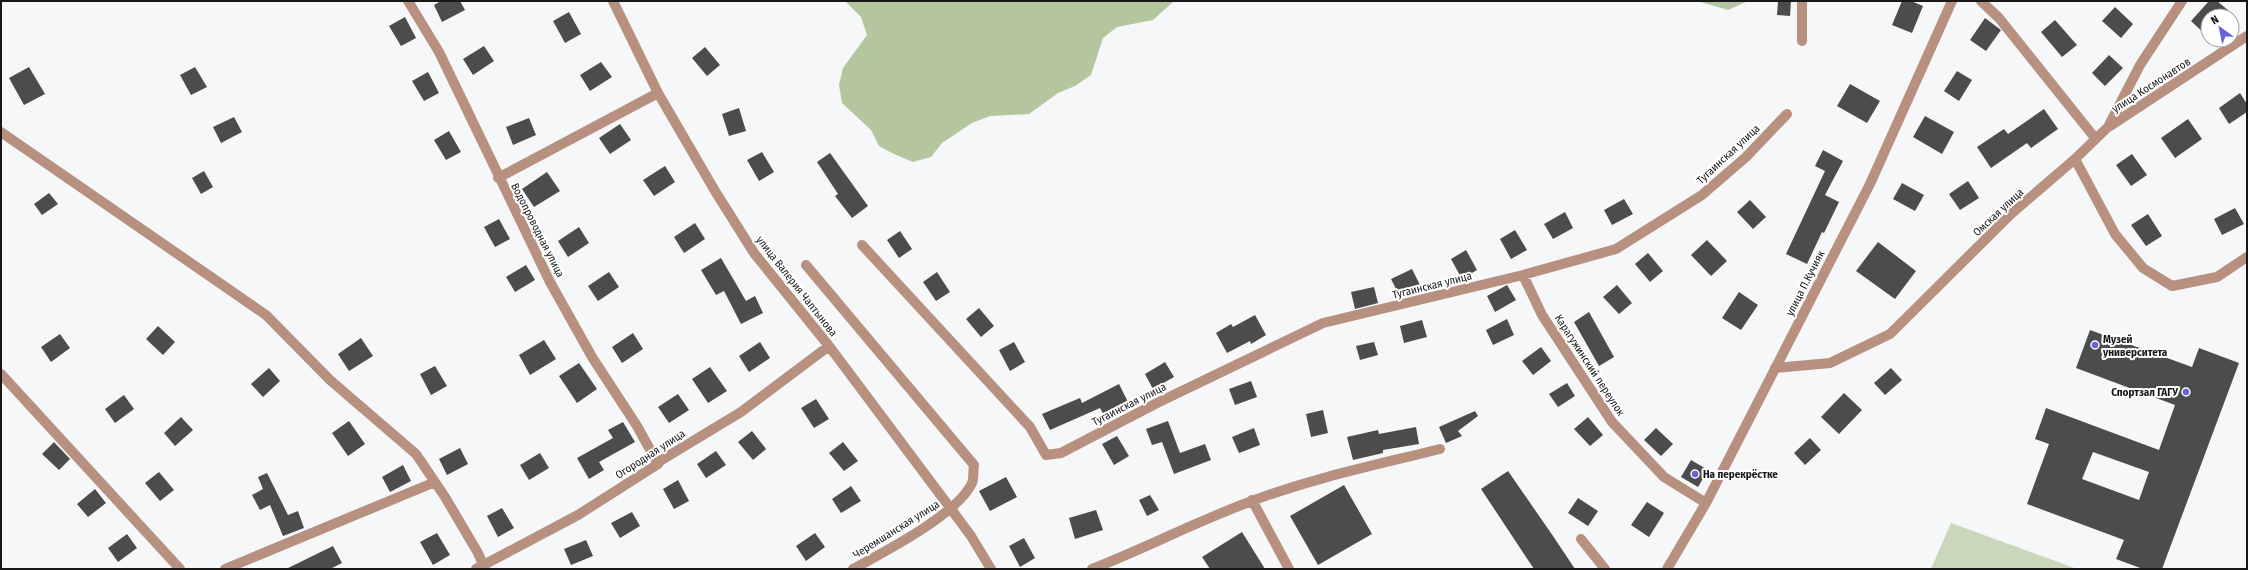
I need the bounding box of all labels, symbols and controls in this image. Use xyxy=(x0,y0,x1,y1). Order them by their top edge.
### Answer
north arrow xyxy=(2200,8,2240,48)
text: N xyxy=(2209,13,2221,27)
street label: улица Космонавтов xyxy=(2110,55,2193,116)
street label: Тугаинская улица xyxy=(1694,122,1762,187)
street label: Водопроводная улица xyxy=(508,181,567,280)
street label: Омская улица xyxy=(1970,186,2026,239)
street label: улица Валерия Чаптынова xyxy=(753,233,840,339)
street label: улица П.Кучияк xyxy=(1783,248,1828,318)
street label: Тугаинская улица xyxy=(1391,269,1473,302)
street label: Карагужинский переулок xyxy=(1552,312,1628,419)
place label: Музей университета xyxy=(2102,333,2168,359)
marker: Музей университета xyxy=(2090,340,2100,350)
street label: Тугаинская улица xyxy=(1090,380,1168,429)
place label: Спортзал ГАГУ xyxy=(2111,386,2178,399)
marker: Спортзал ГАГУ xyxy=(2181,387,2191,397)
street label: Огородная улица xyxy=(613,427,688,482)
place label: На перекрёстке xyxy=(1703,468,1778,481)
marker: На перекрёстке xyxy=(1690,469,1700,479)
street label: Черемшанская улица xyxy=(851,498,942,561)

